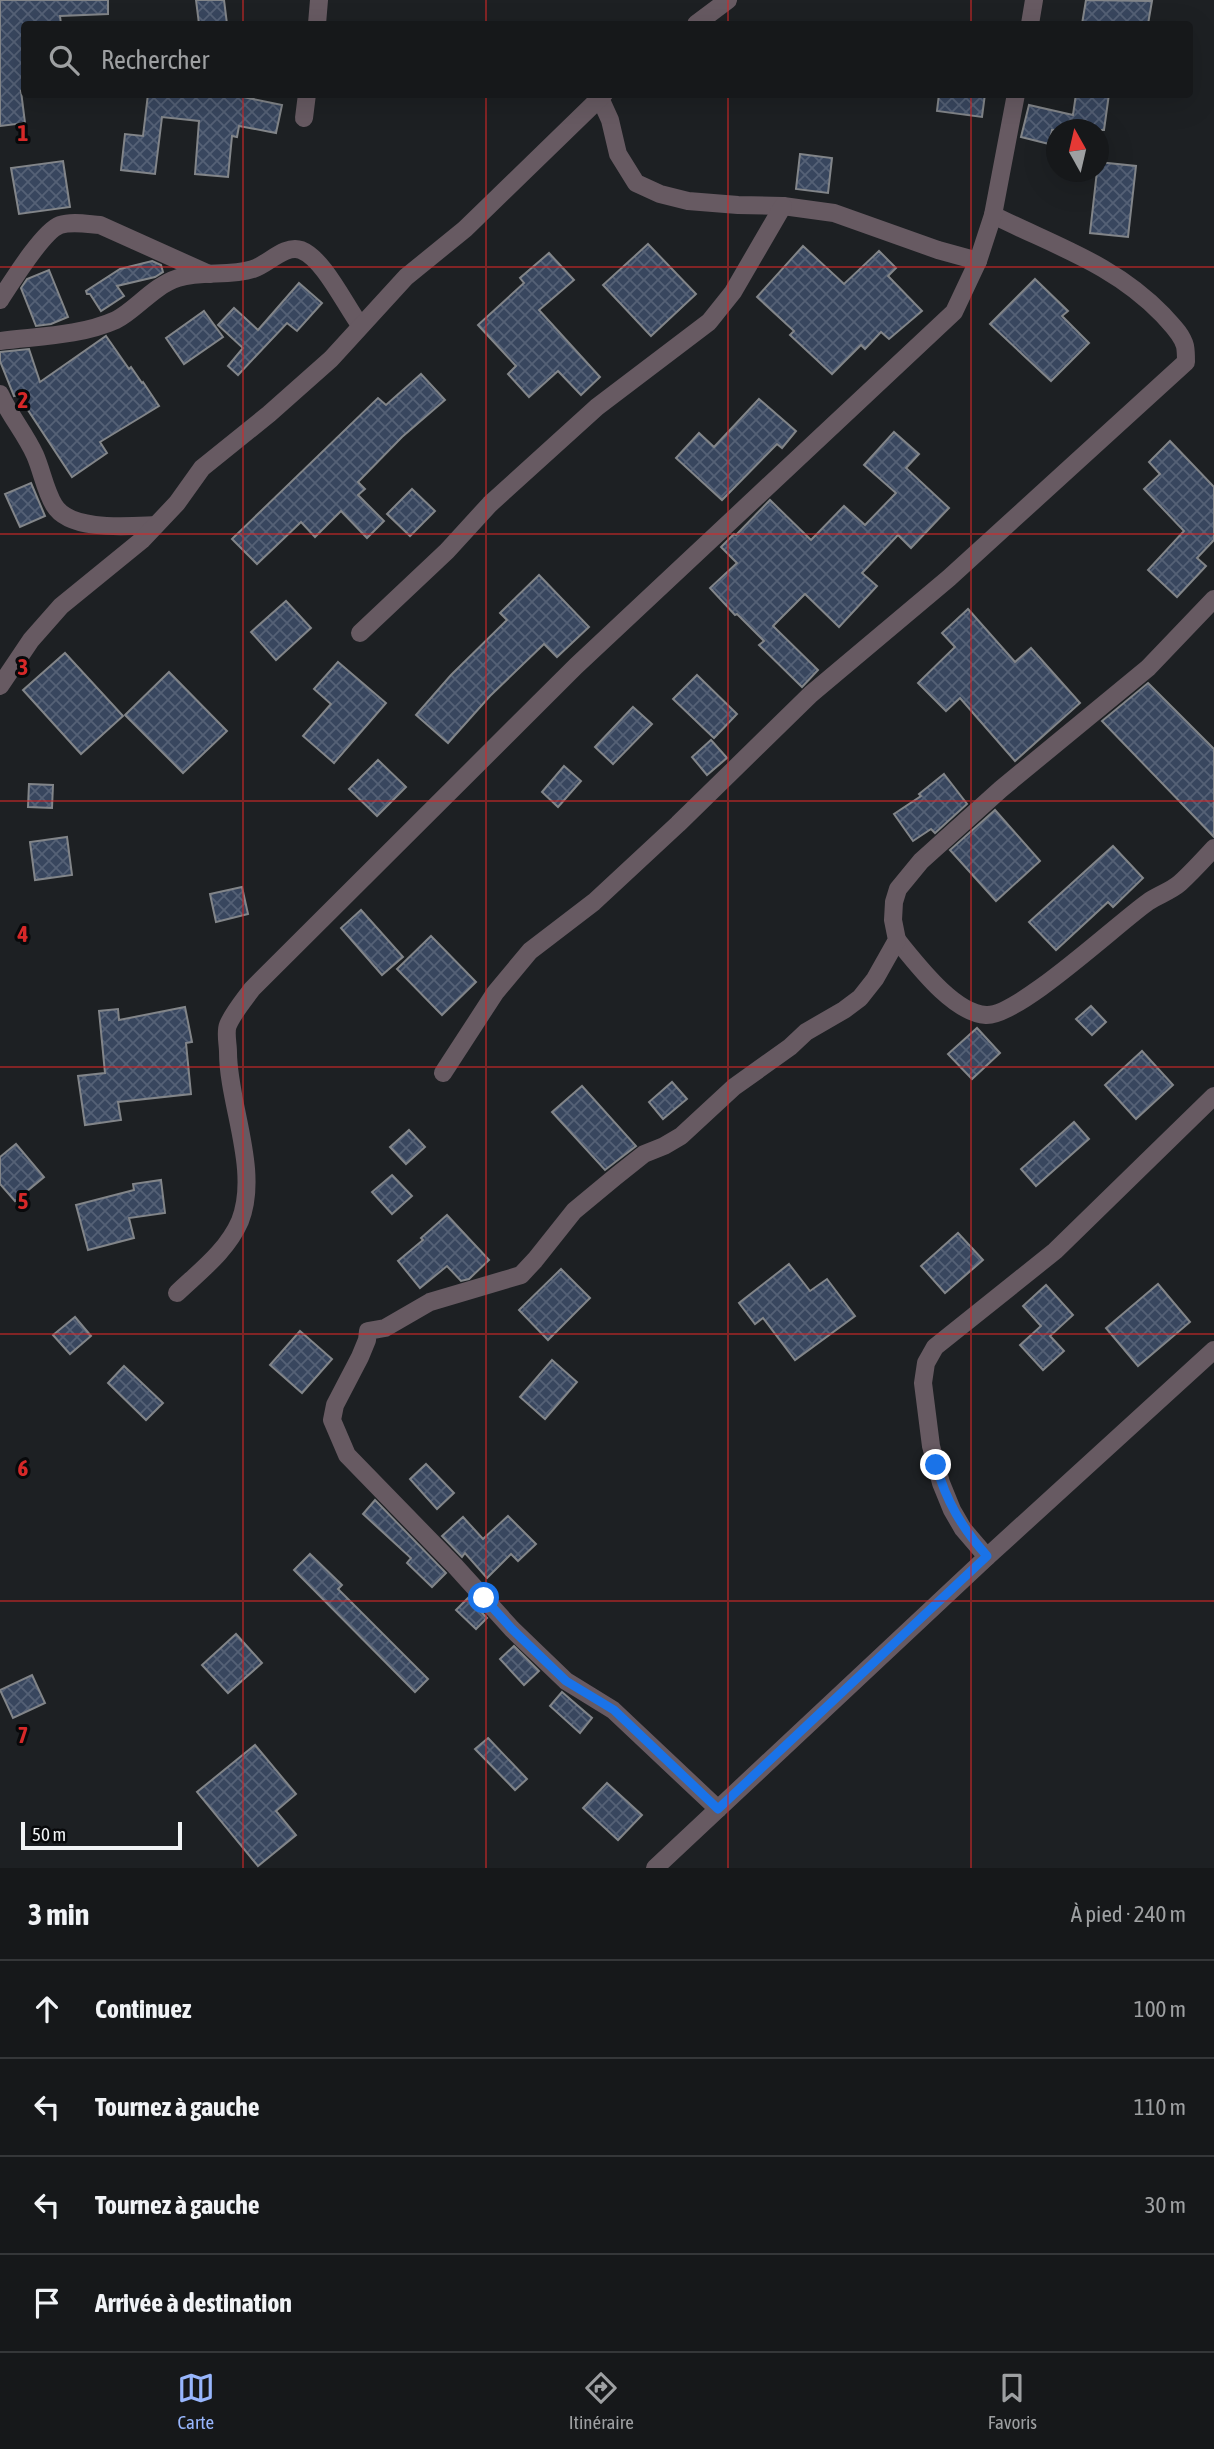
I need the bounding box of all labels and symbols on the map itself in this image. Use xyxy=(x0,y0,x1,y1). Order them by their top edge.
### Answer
north arrow xyxy=(1046,119,1109,182)
text: 1 xyxy=(18,120,29,146)
text: 2 xyxy=(18,387,28,413)
text: 3 xyxy=(18,654,28,680)
text: 4 xyxy=(17,921,29,947)
text: 5 xyxy=(18,1188,29,1214)
route end xyxy=(920,1449,951,1480)
text: 6 xyxy=(18,1455,29,1481)
route start xyxy=(468,1582,499,1613)
text: 7 xyxy=(18,1722,28,1748)
scale bar xyxy=(21,1819,182,1851)

